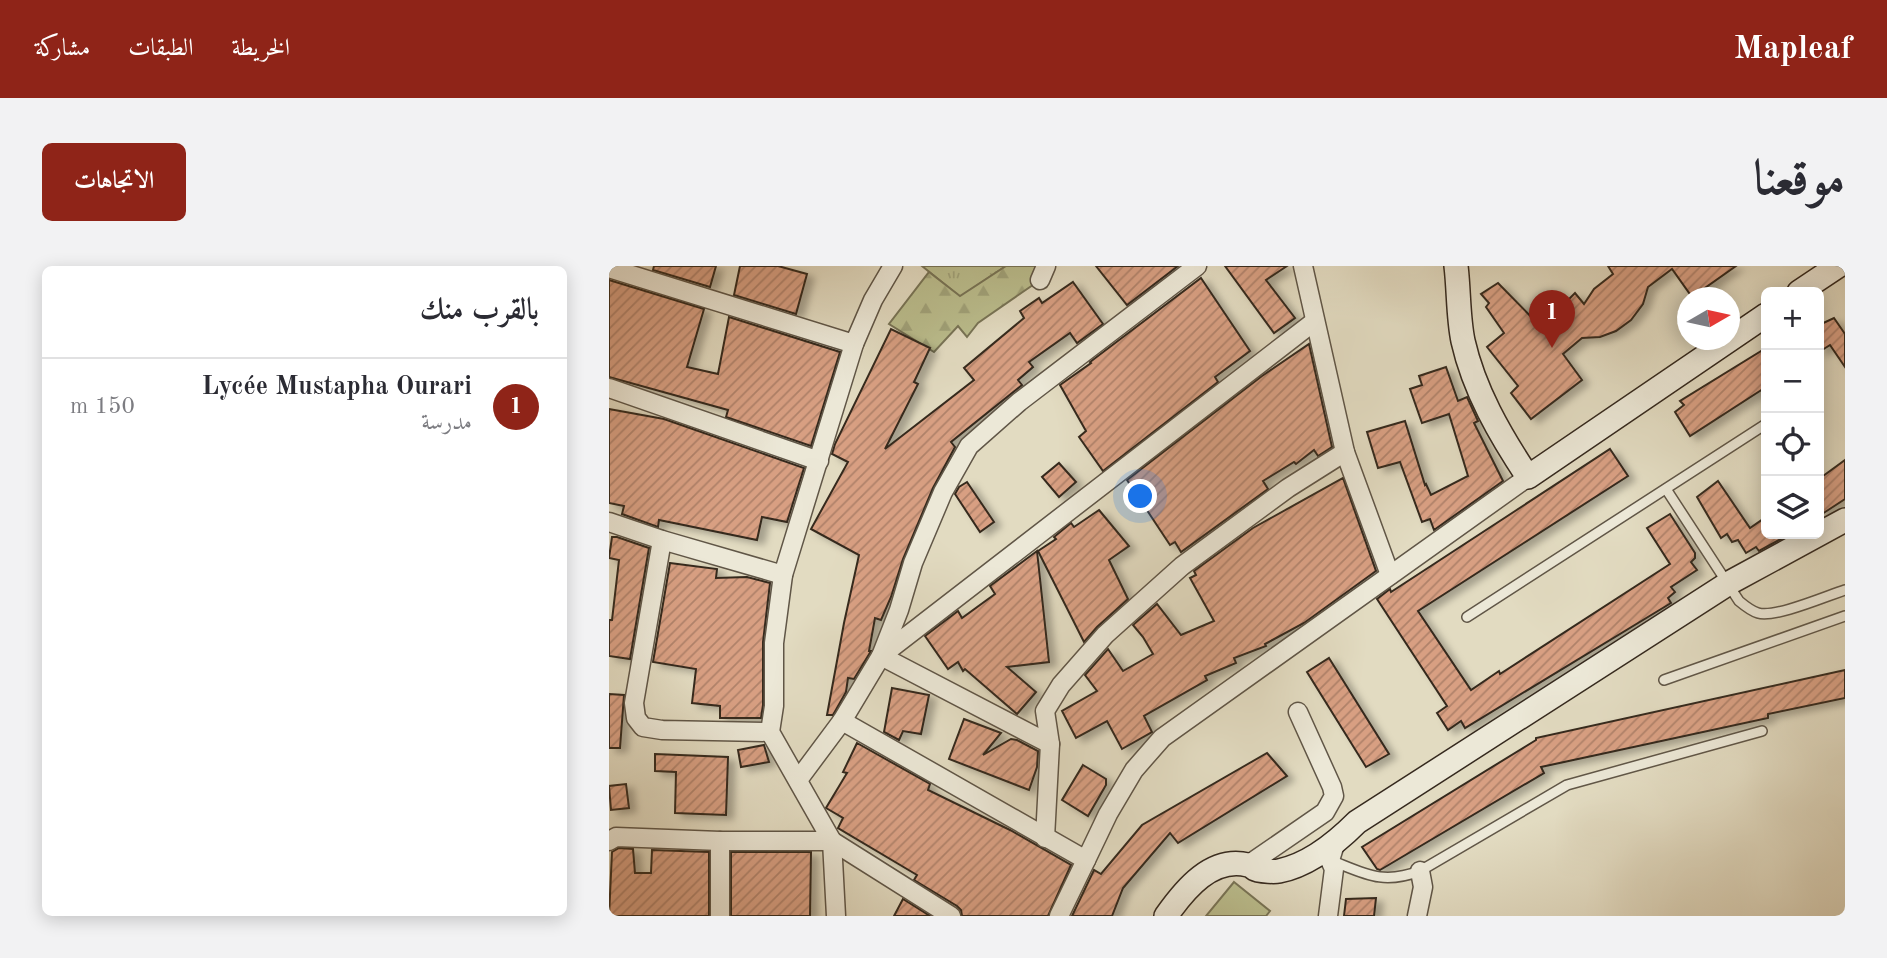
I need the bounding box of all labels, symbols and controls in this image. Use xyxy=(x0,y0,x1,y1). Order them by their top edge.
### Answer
text: Mapleaf xyxy=(1734,33,1852,66)
text: مشاركة xyxy=(35,37,90,61)
text: الطبقات xyxy=(128,37,194,61)
text: الخريطة xyxy=(232,37,290,61)
button: الاتجاهات xyxy=(42,143,186,221)
text: موقعنا xyxy=(1753,157,1845,206)
north arrow xyxy=(1677,287,1740,350)
map controls xyxy=(1761,287,1824,539)
button: + xyxy=(1761,287,1824,350)
pin: 1 xyxy=(1529,290,1575,348)
text: بالقرب منك xyxy=(420,296,539,326)
button: − xyxy=(1761,350,1824,413)
text: Lycée Mustapha Ourari xyxy=(201,374,472,400)
text: 150 m xyxy=(70,395,135,418)
text: 1 xyxy=(509,395,523,418)
text: مدرسة xyxy=(421,411,472,434)
button: locate xyxy=(1761,413,1824,476)
button: layers xyxy=(1761,476,1824,539)
your location xyxy=(1123,479,1157,513)

